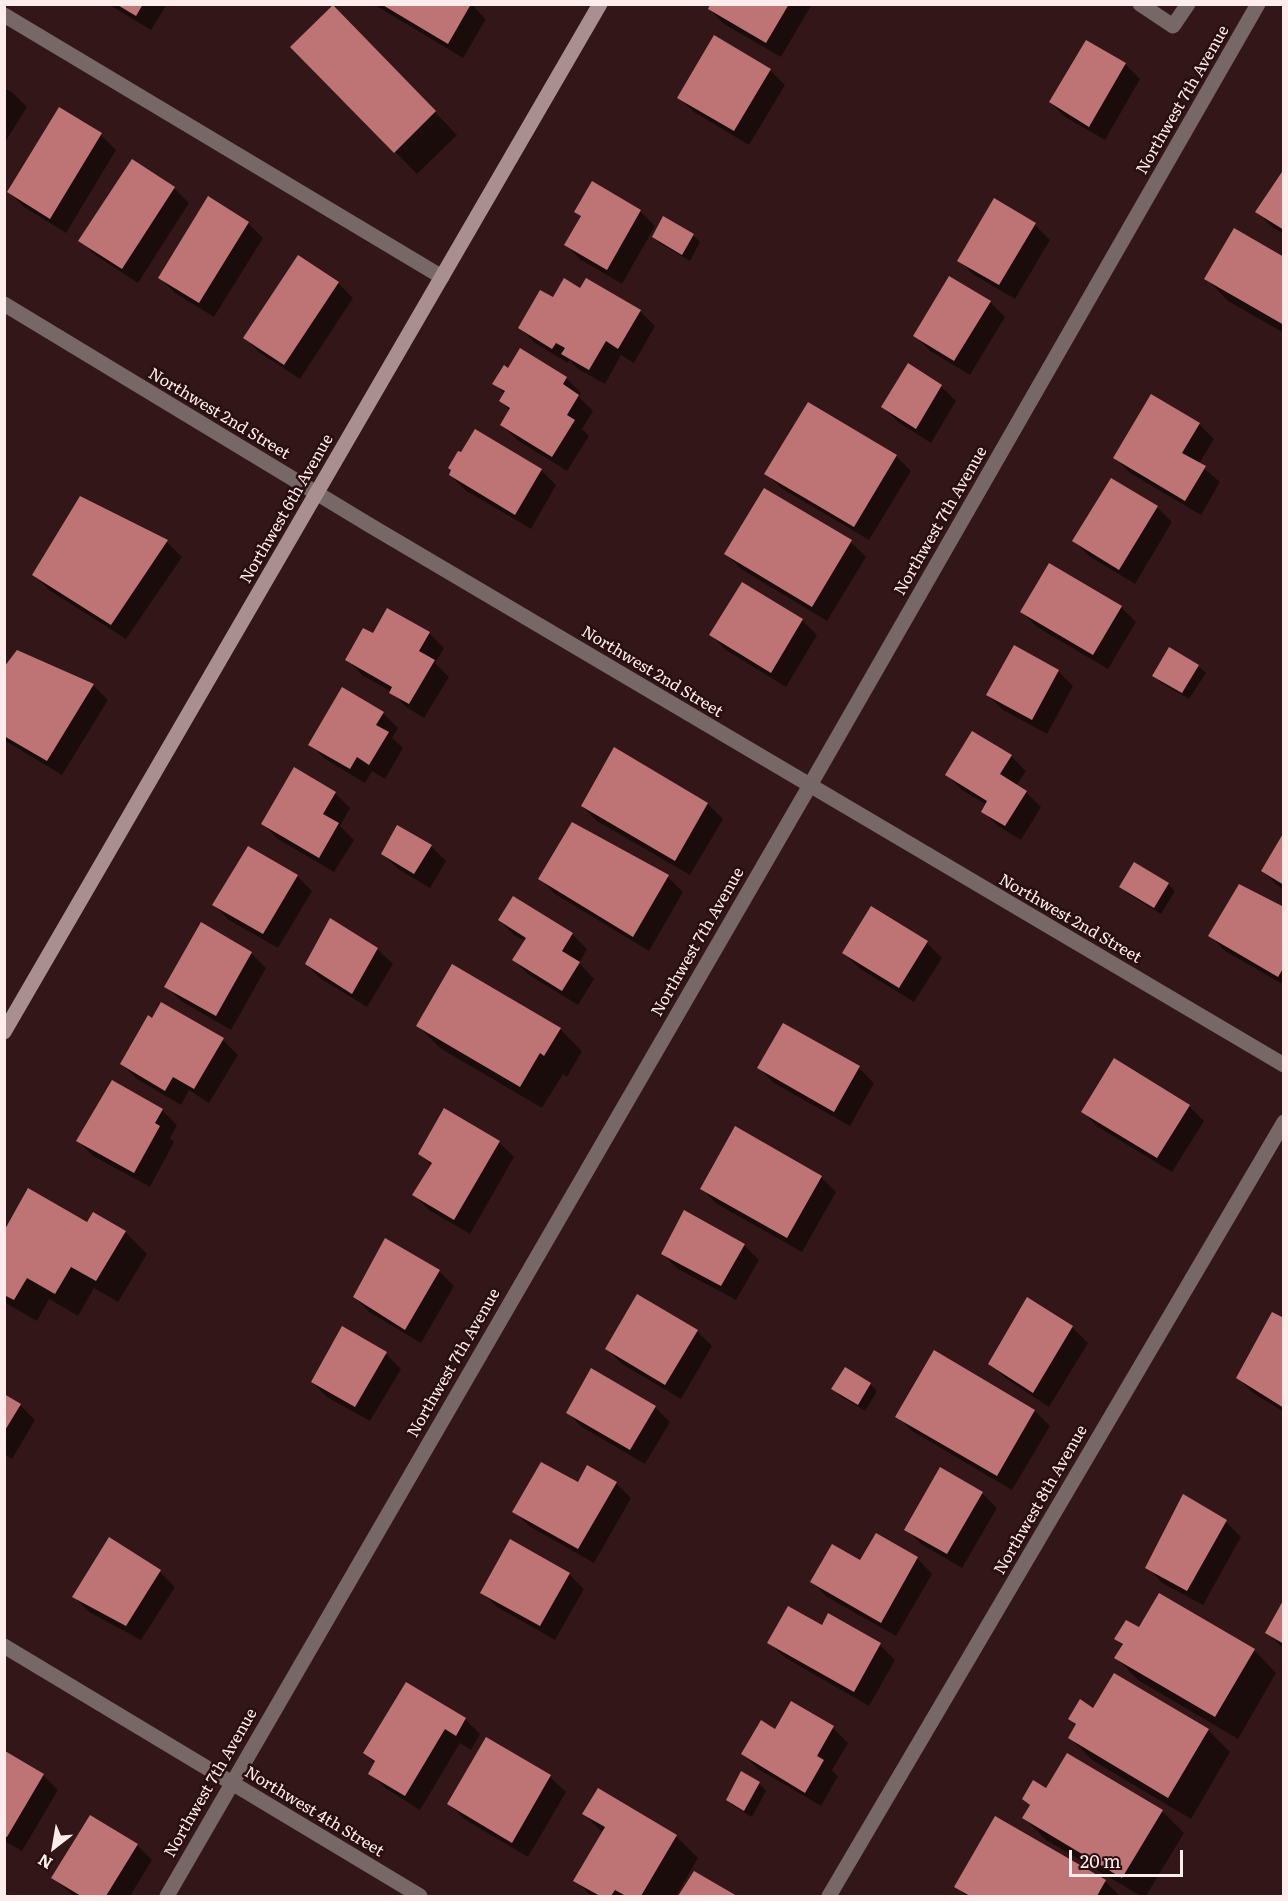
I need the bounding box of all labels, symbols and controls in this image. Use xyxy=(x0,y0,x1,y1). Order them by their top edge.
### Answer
street label: Northwest 7th Avenue xyxy=(1133,22,1233,178)
street label: Northwest 2nd Street xyxy=(145,364,293,464)
street label: Northwest 6th Avenue xyxy=(236,431,338,587)
street label: Northwest 7th Avenue xyxy=(891,443,991,599)
street label: Northwest 2nd Street xyxy=(578,622,726,722)
street label: Northwest 7th Avenue xyxy=(648,864,748,1020)
street label: Northwest 2nd Street xyxy=(995,870,1145,968)
street label: Northwest 7th Avenue xyxy=(404,1285,504,1441)
street label: Northwest 8th Avenue xyxy=(990,1422,1092,1578)
street label: Northwest 7th Avenue xyxy=(161,1705,261,1861)
street label: Northwest 4th Street xyxy=(241,1763,387,1861)
north arrow xyxy=(24,1817,84,1877)
scale bar xyxy=(1072,1838,1186,1876)
text: 20 m xyxy=(1080,1847,1121,1874)
text: N xyxy=(33,1849,57,1876)

